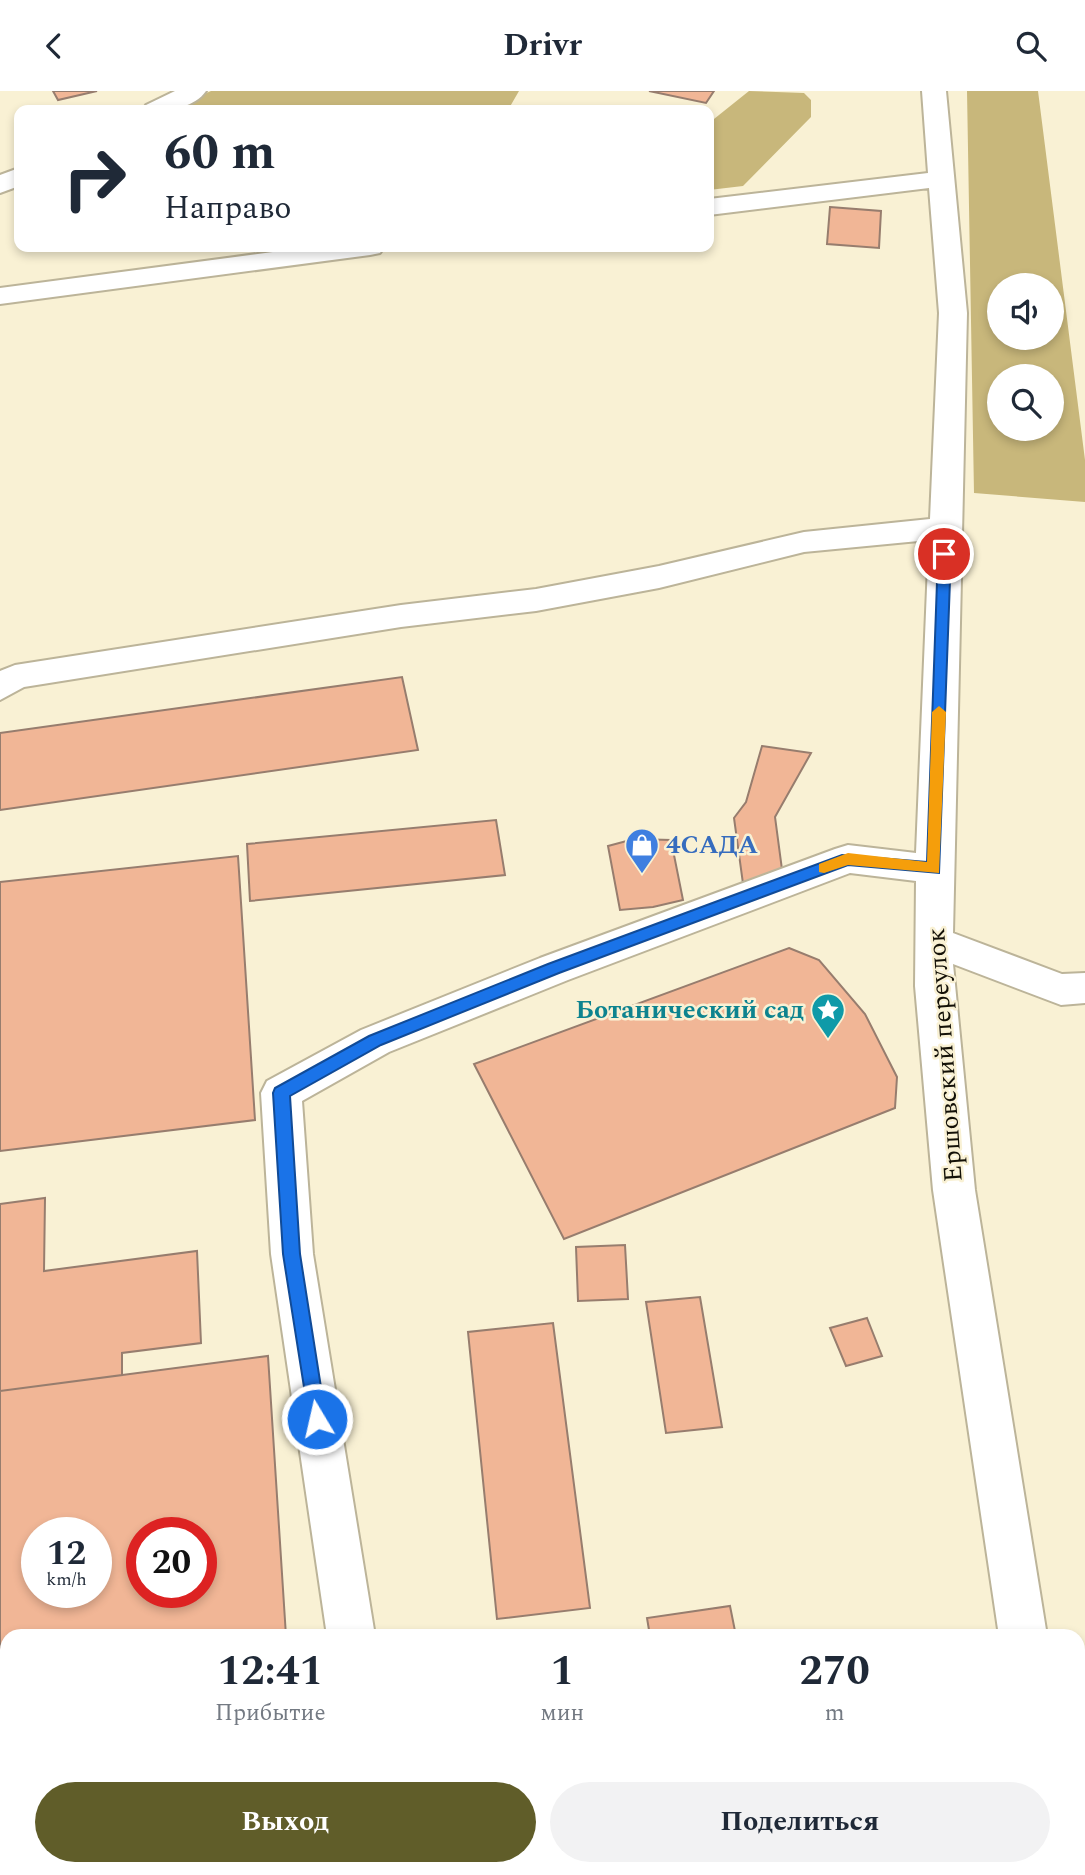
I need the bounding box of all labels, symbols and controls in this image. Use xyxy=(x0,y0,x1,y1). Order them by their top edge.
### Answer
text: Drivr xyxy=(503,21,582,70)
icon: back xyxy=(35,27,73,65)
icon: search xyxy=(1012,27,1050,65)
text: 60 m xyxy=(164,116,275,191)
icon: right xyxy=(49,133,140,224)
text: Направо xyxy=(164,184,291,233)
map controls xyxy=(987,273,1064,441)
button: sound xyxy=(987,273,1064,350)
button: search xyxy=(987,364,1064,441)
pin xyxy=(914,524,974,584)
icon: arrive xyxy=(925,535,963,573)
place label: 4САДА xyxy=(666,825,758,865)
shop icon: 4САДА xyxy=(623,826,661,875)
street label: Ершовский переулок xyxy=(916,927,974,1183)
place label: Ботанический сад xyxy=(575,990,804,1030)
place icon: Ботанический сад xyxy=(809,991,847,1040)
position arrow xyxy=(280,1382,354,1456)
speed limit sign: 20 xyxy=(126,1517,217,1608)
text: 12 xyxy=(47,1527,86,1580)
text: km/h xyxy=(46,1566,87,1593)
text: 12:41 xyxy=(218,1640,323,1703)
text: 1 xyxy=(551,1640,574,1703)
text: 270 xyxy=(799,1640,870,1703)
text: Прибытие xyxy=(215,1696,326,1731)
text: мин xyxy=(541,1696,584,1731)
text: m xyxy=(825,1696,844,1731)
button: Выход xyxy=(35,1782,536,1862)
button: Поделиться xyxy=(550,1782,1050,1862)

